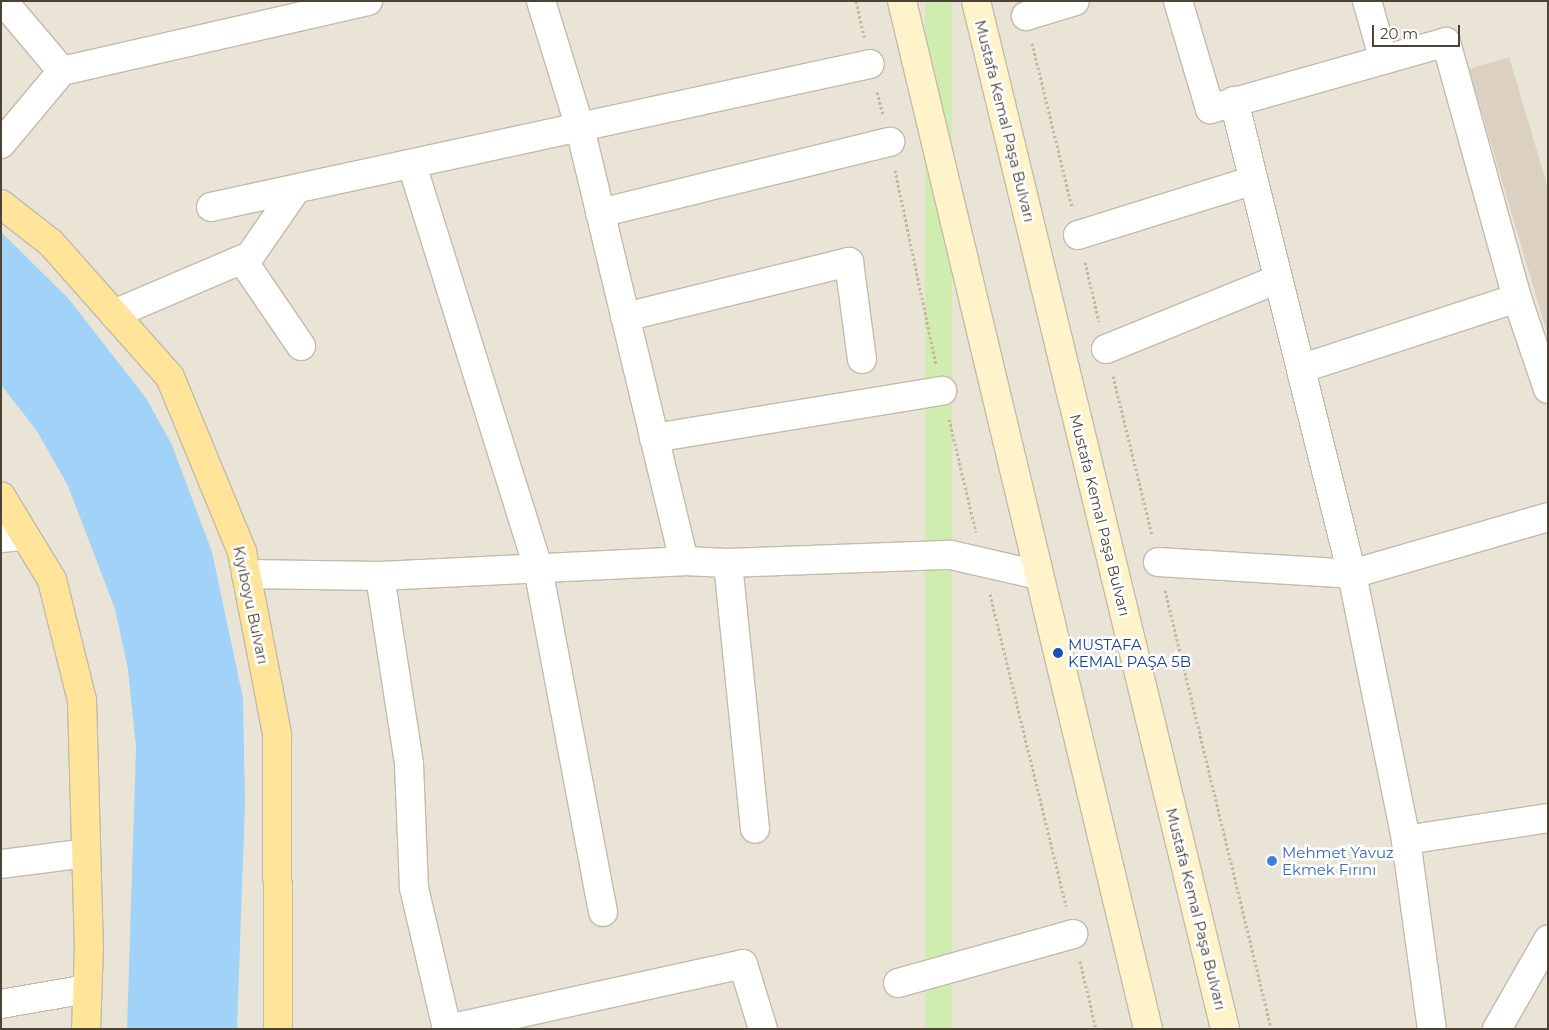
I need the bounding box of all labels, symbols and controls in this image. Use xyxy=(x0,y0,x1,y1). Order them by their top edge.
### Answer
scale bar xyxy=(1374,15,1462,47)
street label: Mustafa Kemal Paşa Bulvarı xyxy=(971,18,1039,224)
text: 20 m xyxy=(1380,24,1418,43)
street label: Mustafa Kemal Paşa Bulvarı xyxy=(1066,412,1134,618)
street label: Kıyıboyu Bulvarı xyxy=(230,544,272,666)
place label: MUSTAFA KEMAL PAŞA 5B xyxy=(1068,635,1191,670)
marker: MUSTAFA KEMAL PAŞA 5B xyxy=(1052,647,1064,659)
street label: Mustafa Kemal Paşa Bulvarı xyxy=(1162,806,1230,1012)
place label: Mehmet Yavuz Ekmek Fırını xyxy=(1282,843,1394,878)
marker: Mehmet Yavuz Ekmek Fırını xyxy=(1266,855,1278,867)

